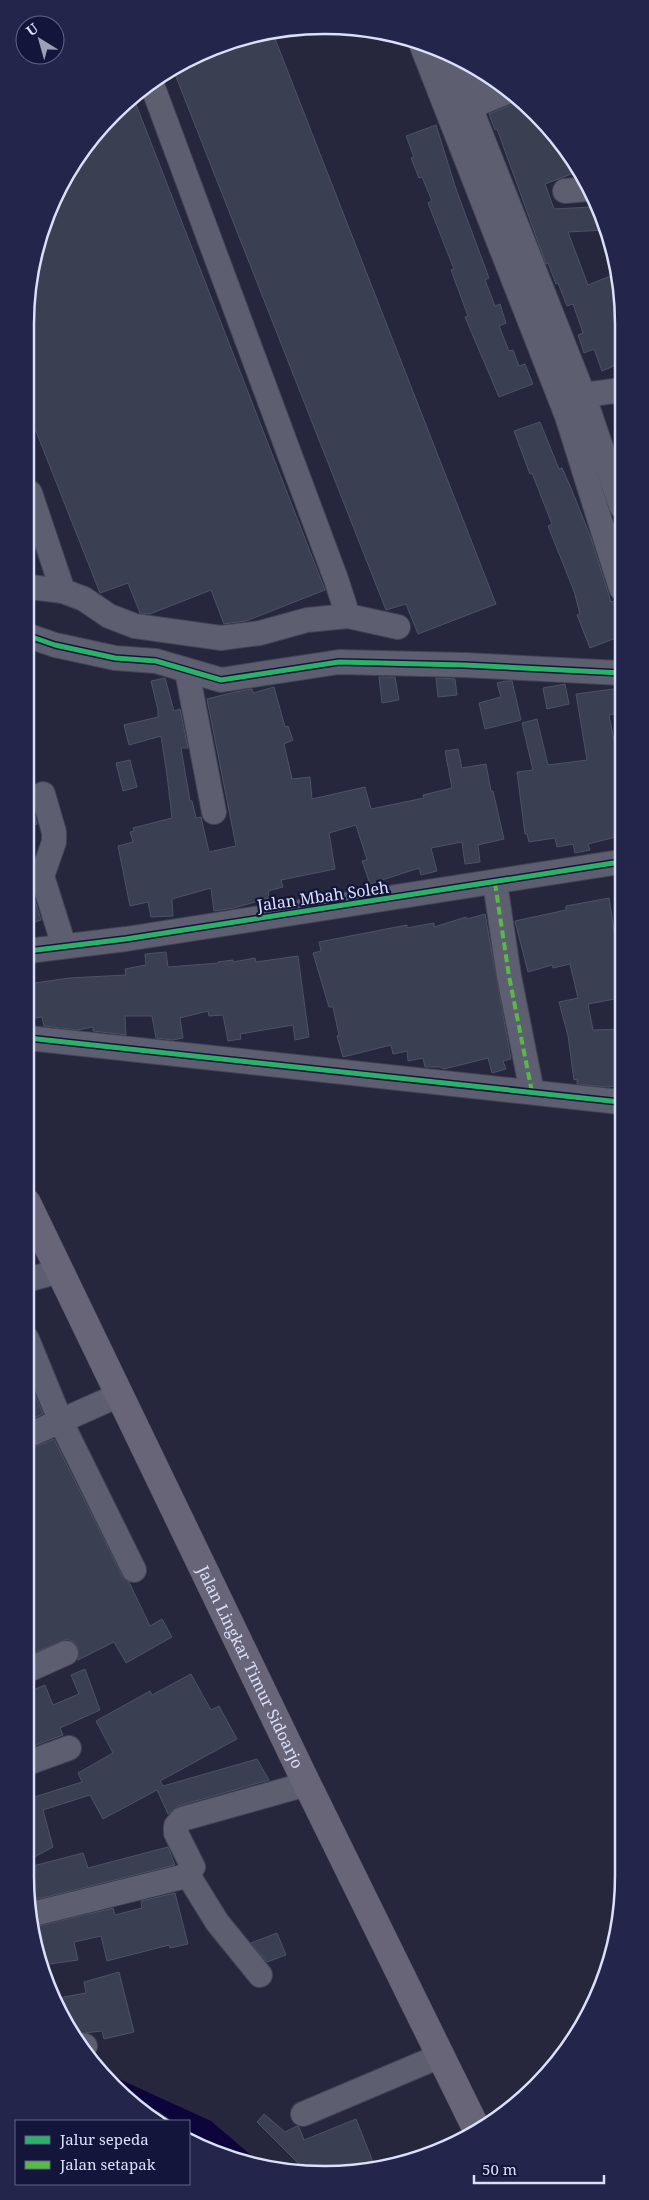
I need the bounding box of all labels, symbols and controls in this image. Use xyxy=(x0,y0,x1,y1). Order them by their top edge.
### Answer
north arrow xyxy=(15,15,65,65)
text: U xyxy=(22,18,42,40)
street label: Jalan Mbah Soleh xyxy=(255,876,390,916)
street label: Jalan Lingkar Timur Sidoarjo xyxy=(192,1561,309,1772)
legend xyxy=(15,2120,190,2185)
text: Jalur sepeda xyxy=(59,2129,149,2149)
scale bar xyxy=(474,2152,604,2184)
text: Jalan setapak xyxy=(59,2154,156,2174)
text: 50 m xyxy=(482,2159,517,2179)

